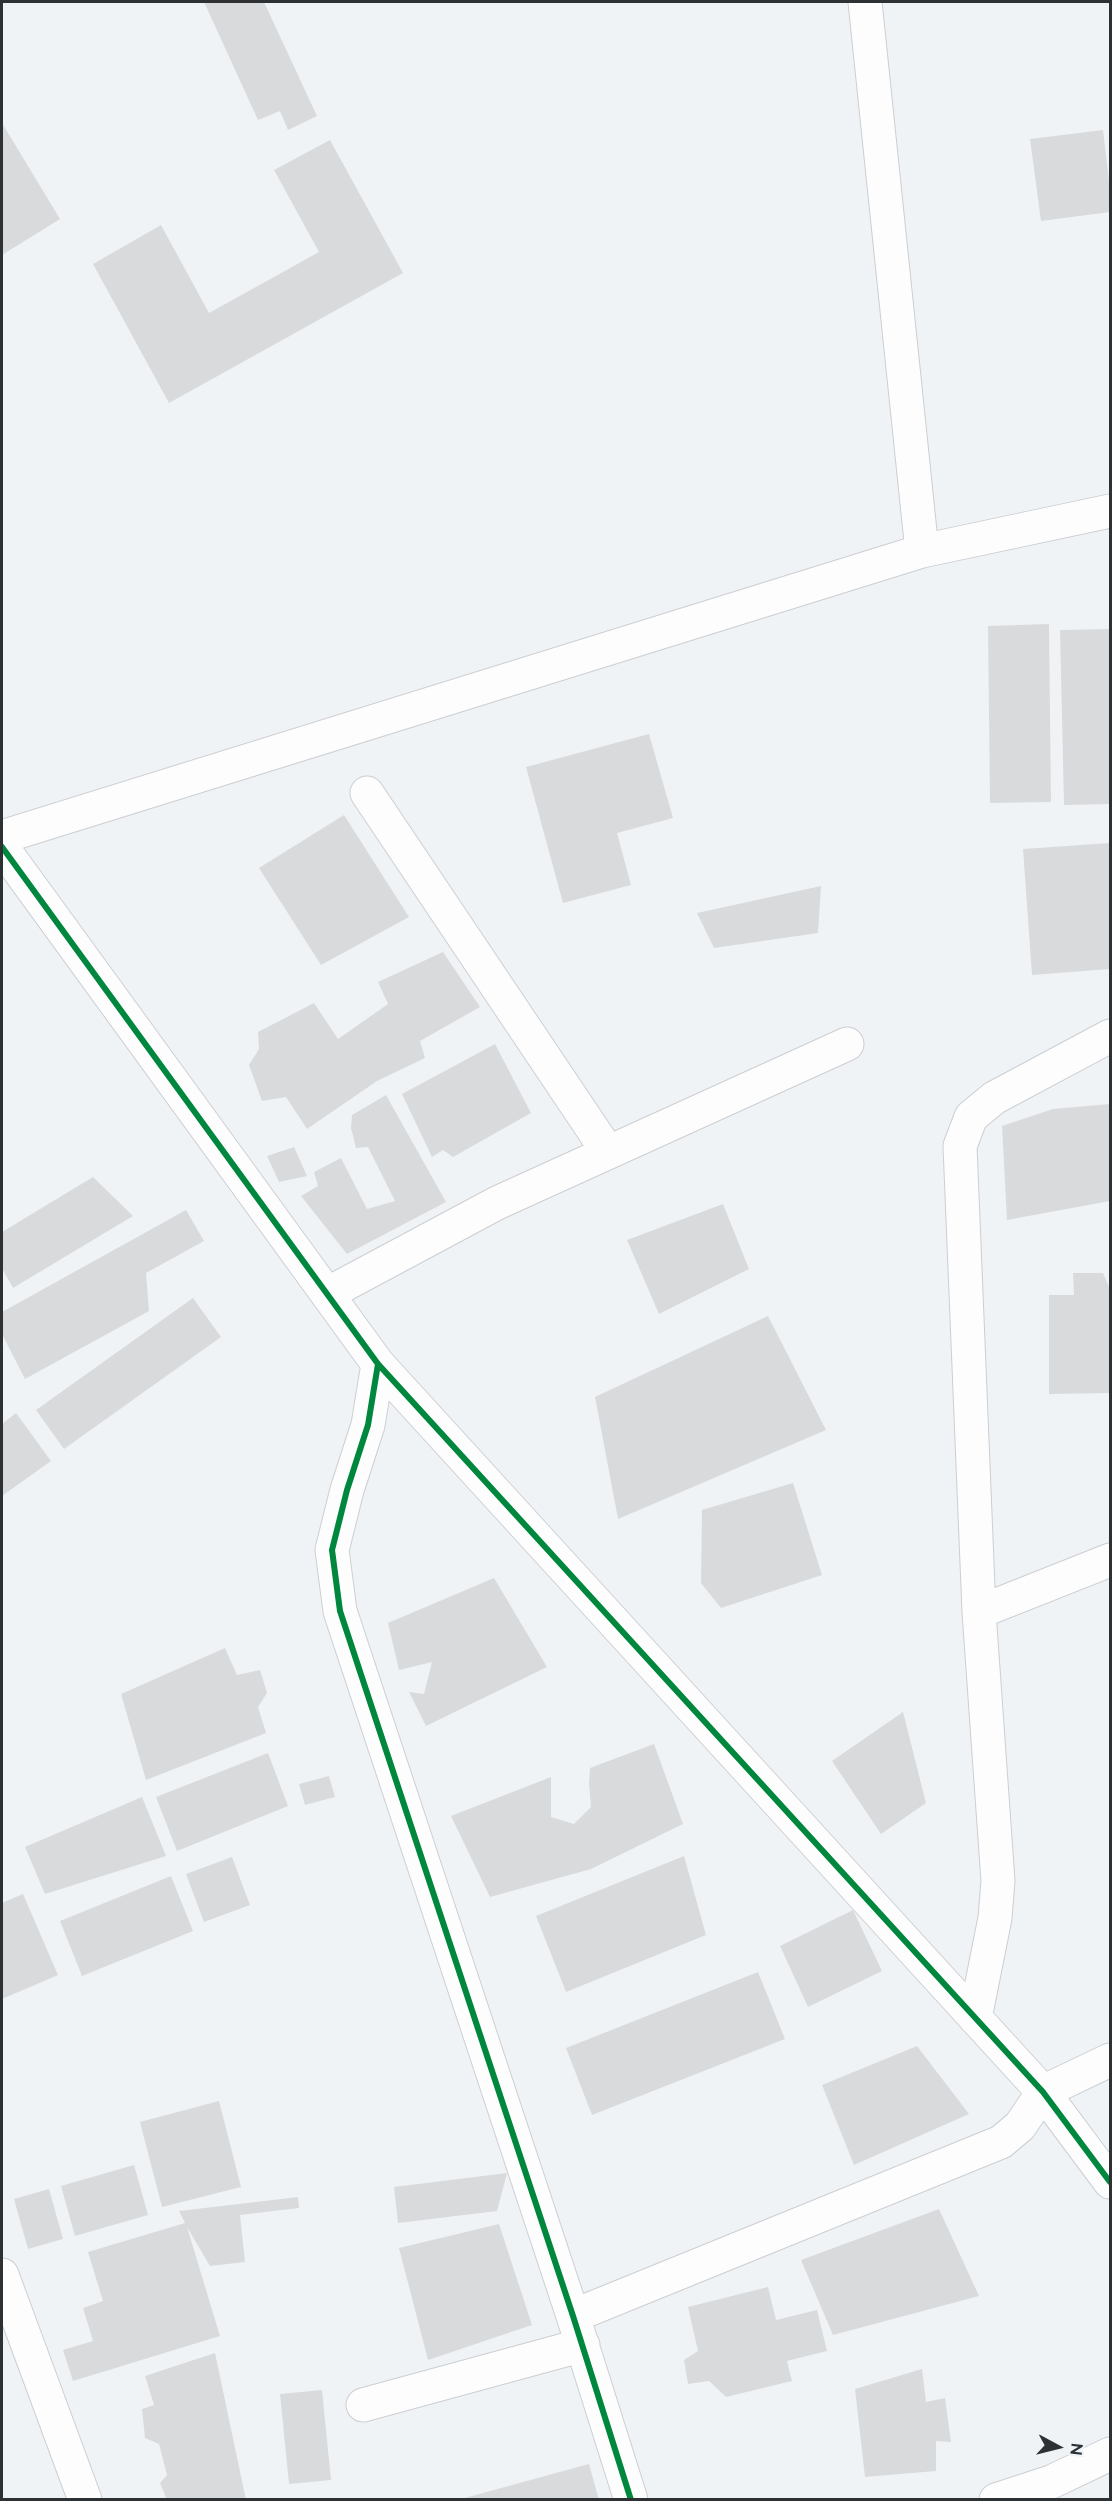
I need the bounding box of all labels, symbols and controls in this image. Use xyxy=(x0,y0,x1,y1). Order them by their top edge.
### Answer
north arrow xyxy=(1028,2417,1088,2477)
text: N xyxy=(1066,2442,1087,2456)

